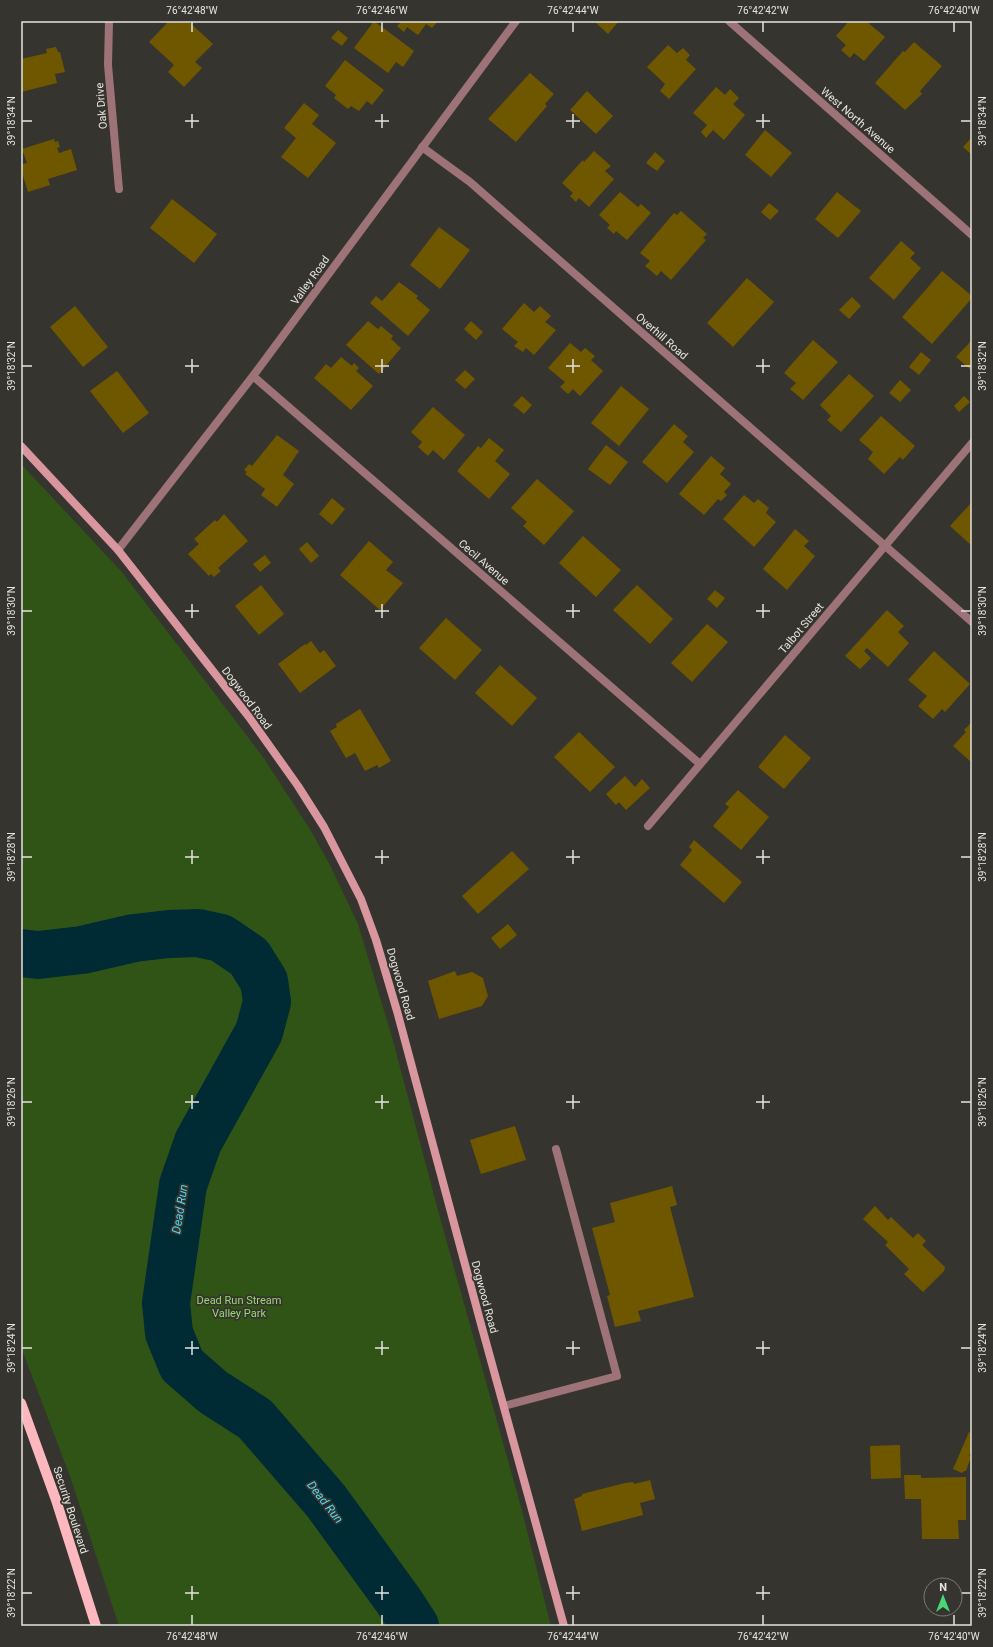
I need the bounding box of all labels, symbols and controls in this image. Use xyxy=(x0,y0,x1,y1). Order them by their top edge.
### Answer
text: 76°42'48"W xyxy=(166,5,218,16)
text: 76°42'46"W xyxy=(356,5,408,16)
text: 76°42'44"W xyxy=(547,5,599,16)
text: 76°42'42"W xyxy=(737,5,789,16)
text: 76°42'40"W xyxy=(928,5,980,16)
street label: Oak Drive xyxy=(93,82,110,130)
street label: West North Avenue xyxy=(818,85,897,156)
text: 39°18'34"N xyxy=(6,96,17,146)
text: 39°18'34"N xyxy=(977,96,988,146)
street label: Valley Road xyxy=(288,253,332,307)
street label: Overhill Road xyxy=(633,310,690,362)
text: 39°18'32"N xyxy=(6,341,17,391)
text: 39°18'32"N xyxy=(977,341,988,391)
street label: Cecil Avenue xyxy=(456,537,512,588)
text: 39°18'30"N xyxy=(6,586,17,636)
text: 39°18'30"N xyxy=(977,586,988,636)
street label: Talbot Street xyxy=(776,600,827,656)
street label: Dogwood Road xyxy=(219,665,274,732)
text: 39°18'28"N xyxy=(6,832,17,882)
text: 39°18'28"N xyxy=(977,832,988,882)
street label: Dogwood Road xyxy=(384,946,417,1022)
text: 39°18'26"N xyxy=(6,1077,17,1127)
text: 39°18'26"N xyxy=(977,1077,988,1127)
water label: Dead Run xyxy=(169,1183,191,1235)
street label: Dogwood Road xyxy=(469,1259,500,1335)
park label: Dead Run Stream Valley Park xyxy=(197,1294,281,1320)
text: 39°18'24"N xyxy=(6,1323,17,1373)
text: 39°18'24"N xyxy=(977,1323,988,1373)
street label: Security Boulevard xyxy=(50,1465,91,1555)
water label: Dead Run xyxy=(304,1478,346,1526)
text: 39°18'22"N xyxy=(6,1568,17,1618)
text: 39°18'22"N xyxy=(977,1568,988,1618)
north arrow xyxy=(923,1577,963,1617)
text: N xyxy=(939,1581,947,1594)
text: 76°42'48"W xyxy=(166,1631,218,1642)
text: 76°42'46"W xyxy=(356,1631,408,1642)
text: 76°42'44"W xyxy=(547,1631,599,1642)
text: 76°42'42"W xyxy=(737,1631,789,1642)
text: 76°42'40"W xyxy=(928,1631,980,1642)

